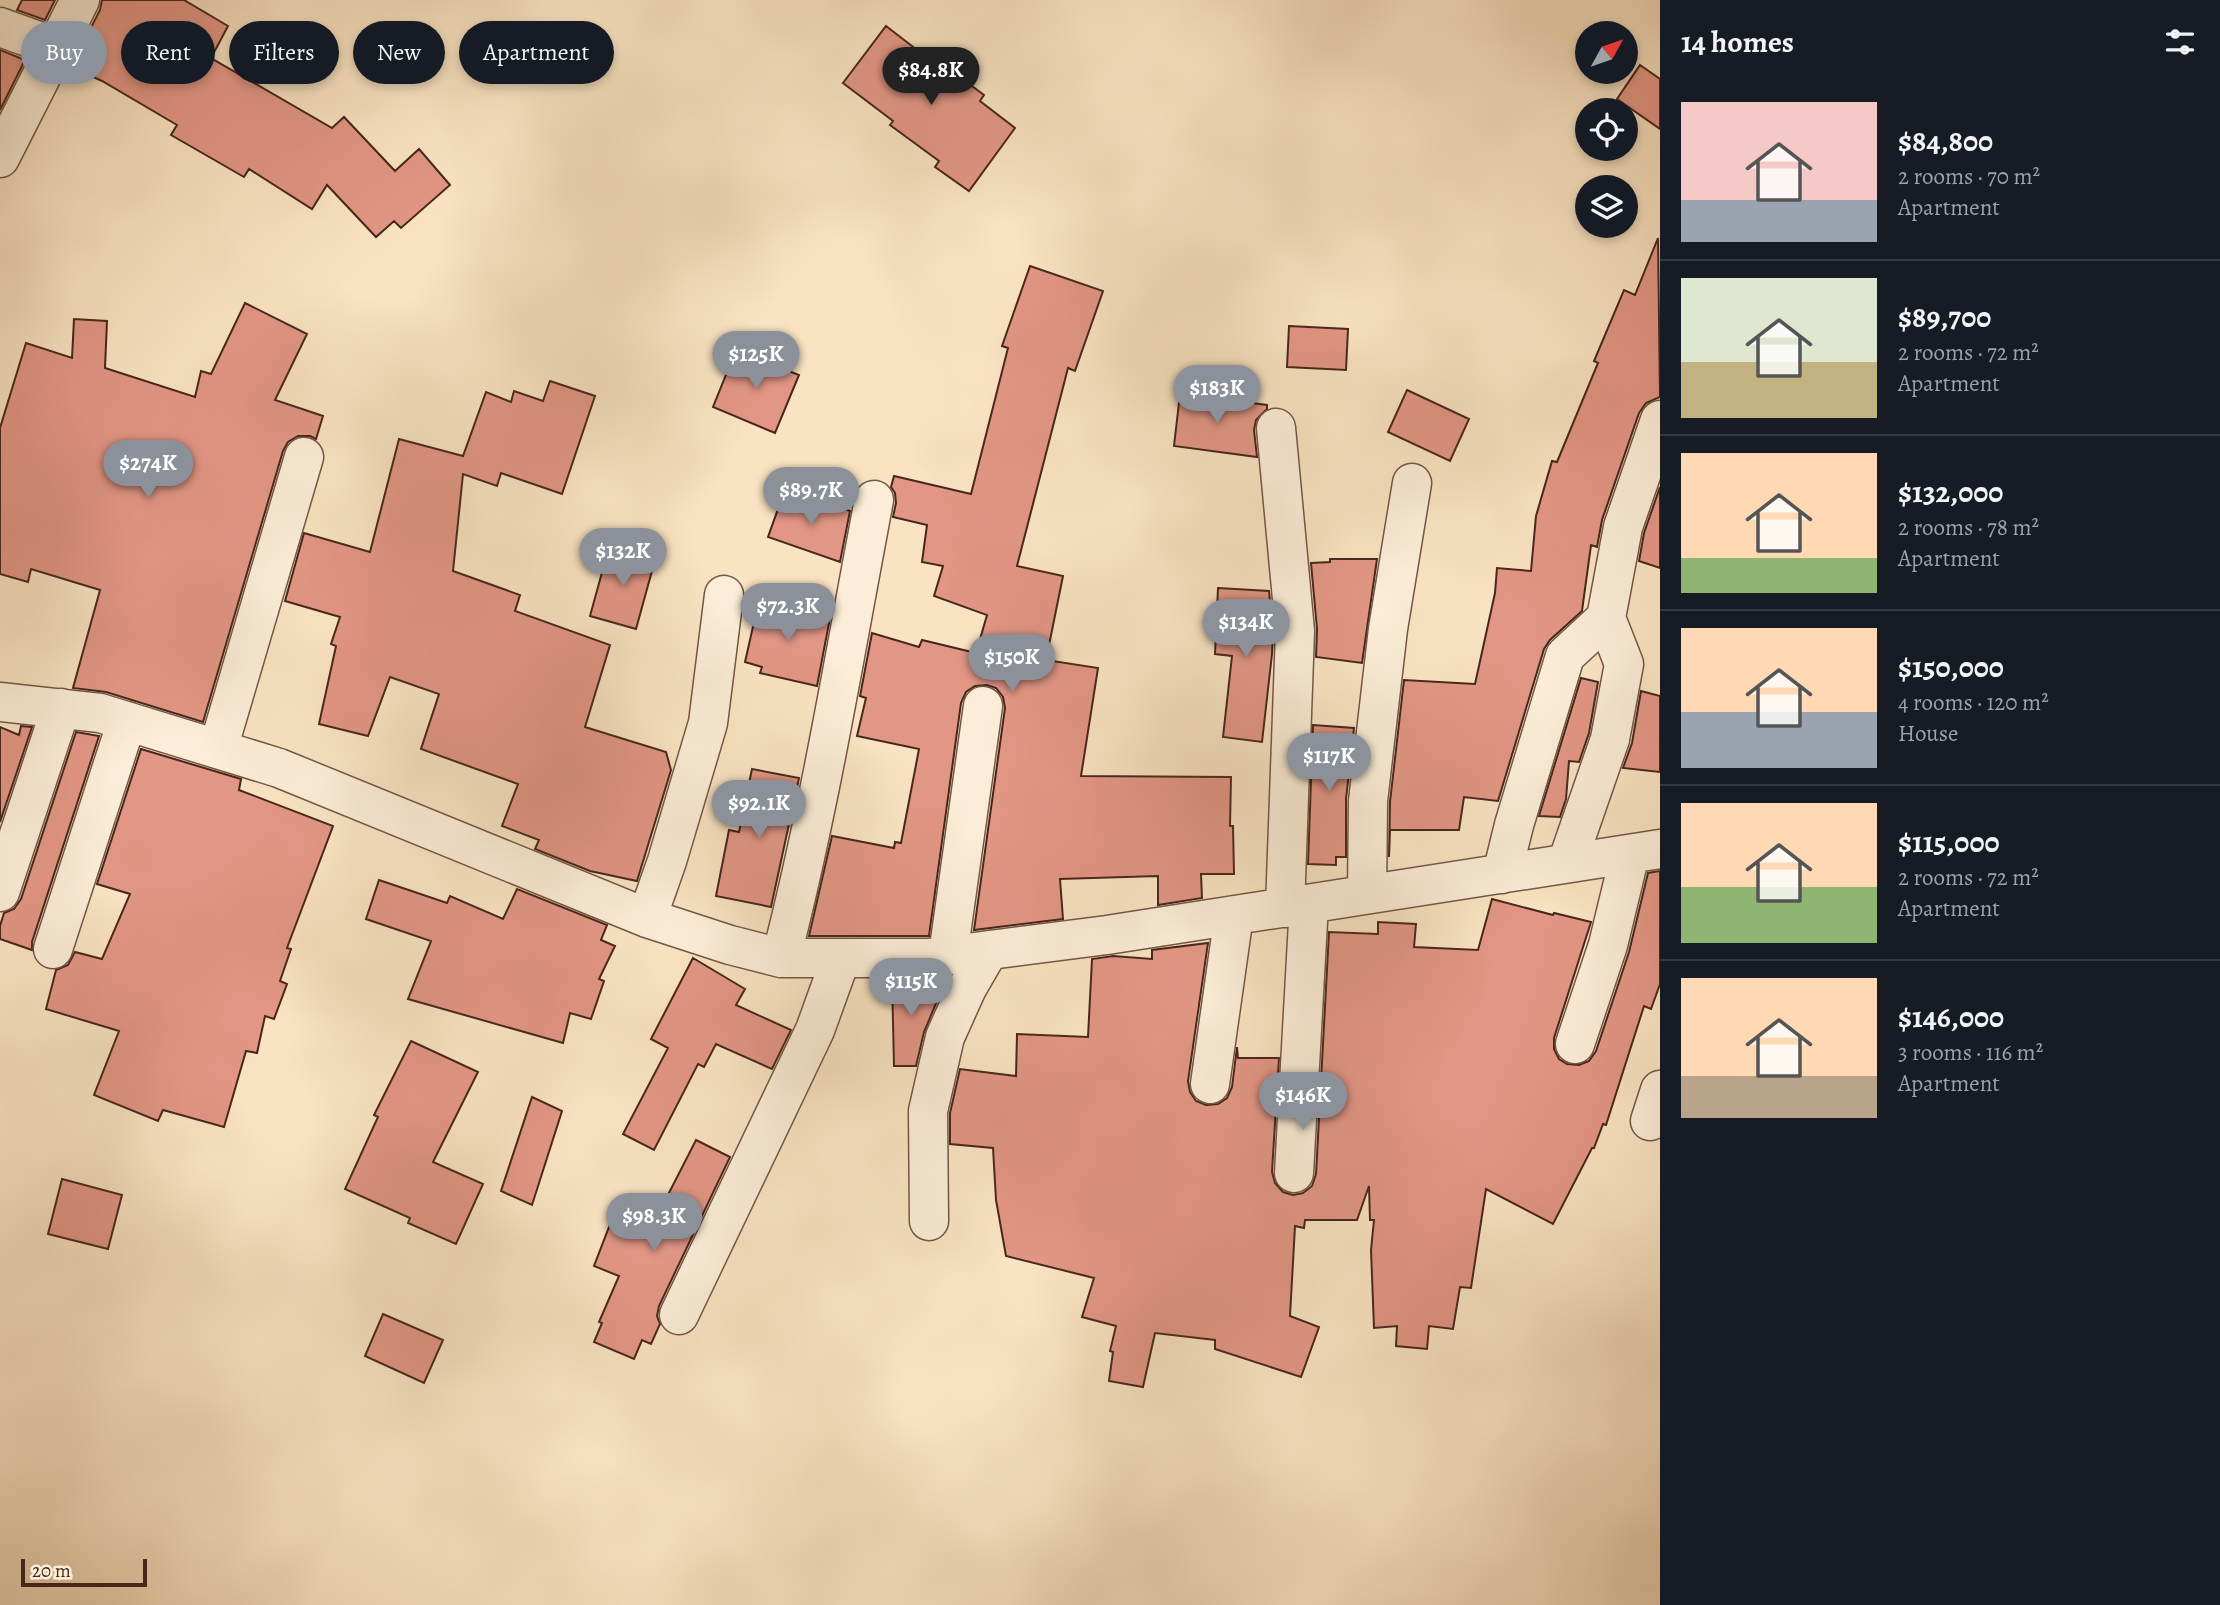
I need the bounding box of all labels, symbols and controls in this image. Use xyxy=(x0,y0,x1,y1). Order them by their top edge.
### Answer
chip: Buy xyxy=(21,21,107,84)
chip: Rent xyxy=(121,21,215,84)
chip: Filters xyxy=(229,21,339,84)
chip: New xyxy=(353,21,445,84)
chip: Apartment xyxy=(459,21,614,84)
north arrow xyxy=(1575,21,1638,84)
map controls xyxy=(1575,21,1638,238)
text: 14 homes xyxy=(1681,22,1794,62)
icon: filters xyxy=(2161,23,2199,61)
pin: $84.8K xyxy=(874,48,988,107)
text: $84.8K xyxy=(898,54,964,85)
button: locate xyxy=(1575,98,1638,161)
text: $84,800 xyxy=(1898,121,1993,161)
icon: home xyxy=(1737,130,1821,214)
text: 2 rooms · 70 m² xyxy=(1898,161,2040,192)
button: layers xyxy=(1575,175,1638,238)
text: Apartment xyxy=(1898,192,2000,223)
text: $89,700 xyxy=(1898,297,1991,337)
icon: home xyxy=(1737,306,1821,390)
pin: $125K xyxy=(707,332,805,391)
text: 2 rooms · 72 m² xyxy=(1898,337,2039,368)
text: $125K xyxy=(729,338,784,369)
pin: $183K xyxy=(1168,366,1266,425)
text: Apartment xyxy=(1898,368,2000,399)
text: $183K xyxy=(1190,372,1245,403)
pin: $274K xyxy=(99,440,197,500)
text: $274K xyxy=(119,447,177,478)
pin: $89.7K xyxy=(754,468,868,527)
text: $132,000 xyxy=(1898,472,2003,512)
text: $89.7K xyxy=(779,474,843,505)
icon: home xyxy=(1737,481,1821,565)
text: 2 rooms · 78 m² xyxy=(1898,512,2039,543)
pin: $132K xyxy=(574,528,672,588)
text: $132K xyxy=(595,535,651,566)
text: Apartment xyxy=(1898,543,2000,574)
pin: $72.3K xyxy=(731,584,845,643)
text: $72.3K xyxy=(757,590,819,621)
pin: $134K xyxy=(1197,600,1295,659)
text: $134K xyxy=(1219,606,1273,637)
pin: $150K xyxy=(963,634,1061,694)
text: $150K xyxy=(984,641,1040,672)
text: $150,000 xyxy=(1898,647,2004,687)
icon: home xyxy=(1737,656,1821,740)
text: 4 rooms · 120 m² xyxy=(1898,687,2049,718)
text: House xyxy=(1898,718,1958,749)
pin: $117K xyxy=(1280,734,1378,793)
text: $117K xyxy=(1303,740,1355,771)
pin: $92.1K xyxy=(702,780,816,840)
text: $92.1K xyxy=(728,787,790,818)
text: $115,000 xyxy=(1898,822,2000,862)
icon: home xyxy=(1737,831,1821,915)
text: 2 rooms · 72 m² xyxy=(1898,862,2039,893)
text: Apartment xyxy=(1898,893,2000,924)
pin: $115K xyxy=(862,958,960,1018)
text: $115K xyxy=(885,965,937,996)
text: $146,000 xyxy=(1898,997,2004,1037)
icon: home xyxy=(1737,1006,1821,1090)
text: 3 rooms · 116 m² xyxy=(1898,1037,2043,1068)
text: Apartment xyxy=(1898,1068,2000,1099)
pin: $146K xyxy=(1254,1072,1352,1132)
text: $146K xyxy=(1275,1079,1331,1110)
pin: $98.3K xyxy=(597,1194,711,1253)
text: $98.3K xyxy=(622,1200,686,1231)
scale bar xyxy=(21,1556,147,1588)
text: 20 m xyxy=(32,1558,71,1584)

